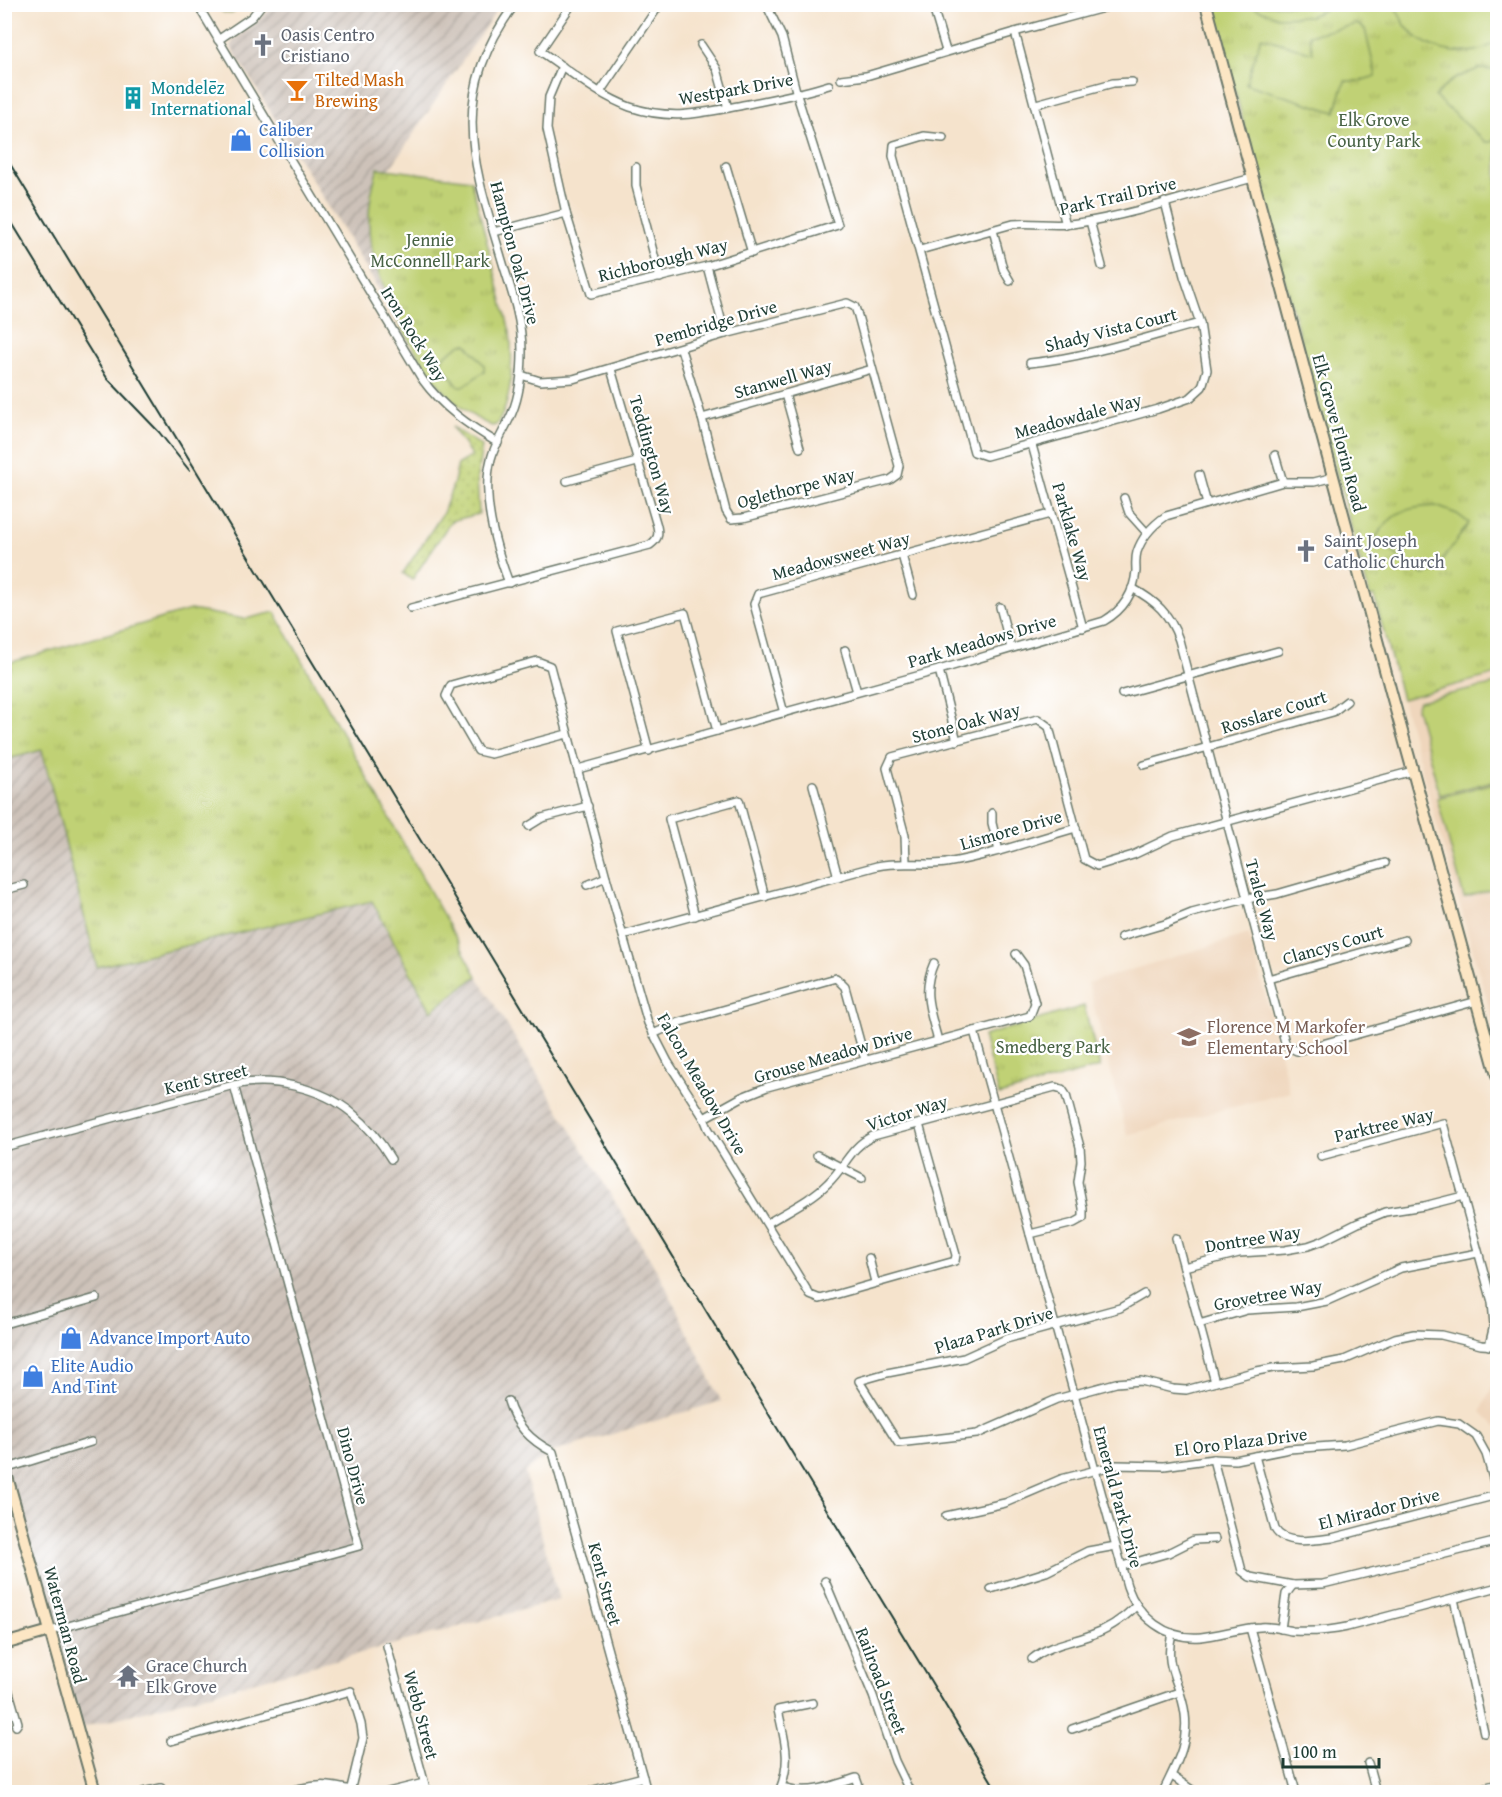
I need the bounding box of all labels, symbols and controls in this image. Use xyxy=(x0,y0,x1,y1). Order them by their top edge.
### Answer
place label: Oasis Centro Cristiano xyxy=(281,21,375,69)
church icon: Oasis Centro Cristiano xyxy=(250,32,276,58)
street label: Westpark Drive xyxy=(677,65,795,112)
place label: Tilted Mash Brewing xyxy=(315,66,404,114)
place label: Mondelēz International xyxy=(151,74,252,122)
bar icon: Tilted Mash Brewing xyxy=(284,77,310,103)
building icon: Mondelēz International xyxy=(120,85,146,111)
park label: Elk Grove County Park xyxy=(1328,106,1421,154)
place label: Caliber Collision xyxy=(259,116,325,164)
shop icon: Caliber Collision xyxy=(228,127,254,153)
street label: Park Trail Drive xyxy=(1057,169,1179,222)
street label: Hampton Oak Drive xyxy=(483,178,548,328)
park label: Jennie McConnell Park xyxy=(370,226,490,274)
street label: Richborough Way xyxy=(595,230,731,289)
street label: Iron Rock Way xyxy=(374,281,455,387)
street label: Pembridge Drive xyxy=(652,292,780,353)
street label: Shady Vista Court xyxy=(1042,300,1180,359)
street label: Elk Grove Florin Road xyxy=(1305,351,1374,515)
street label: Stanwell Way xyxy=(731,352,835,405)
street label: Meadowdale Way xyxy=(1011,386,1144,445)
street label: Teddington Way xyxy=(623,392,682,518)
street label: Oglethorpe Way xyxy=(734,460,858,515)
street label: Parklake Way xyxy=(1046,479,1099,584)
street label: Meadowsweet Way xyxy=(769,524,913,587)
place label: Saint Joseph Catholic Church xyxy=(1324,527,1445,575)
church icon: Saint Joseph Catholic Church xyxy=(1293,538,1319,564)
street label: Park Meadows Drive xyxy=(904,606,1059,675)
street label: Rosslare Court xyxy=(1218,682,1331,740)
street label: Stone Oak Way xyxy=(909,695,1023,750)
street label: Lismore Drive xyxy=(957,802,1065,857)
street label: Tralee Way xyxy=(1239,856,1286,944)
street label: Clancys Court xyxy=(1279,917,1387,972)
street label: Falcon Meadow Drive xyxy=(651,1008,754,1160)
place label: Florence M Markofer Elementary School xyxy=(1207,1013,1366,1061)
street label: Grouse Meadow Drive xyxy=(751,1019,915,1090)
school or university icon: Florence M Markofer Elementary School xyxy=(1176,1024,1202,1050)
park label: Smedberg Park xyxy=(996,1033,1111,1060)
street label: Kent Street xyxy=(161,1056,251,1101)
street label: Victor Way xyxy=(863,1087,951,1138)
street label: Parktree Way xyxy=(1332,1100,1436,1149)
street label: Dontree Way xyxy=(1203,1218,1303,1259)
street label: Grovetree Way xyxy=(1211,1272,1324,1317)
street label: Plaza Park Drive xyxy=(931,1299,1056,1360)
place label: Advance Import Auto xyxy=(89,1324,250,1351)
shop icon: Advance Import Auto xyxy=(58,1325,84,1351)
place label: Elite Audio And Tint xyxy=(51,1352,133,1400)
shop icon: Elite Audio And Tint xyxy=(20,1363,46,1389)
street label: El Oro Plaza Drive xyxy=(1173,1420,1309,1463)
street label: Emerald Park Drive xyxy=(1087,1423,1150,1571)
street label: Dino Drive xyxy=(330,1424,377,1508)
street label: El Mirador Drive xyxy=(1315,1480,1442,1537)
street label: Kent Street xyxy=(581,1539,630,1629)
street label: Waterman Road xyxy=(37,1563,94,1687)
street label: Railroad Street xyxy=(849,1623,915,1739)
place label: Grace Church Elk Grove xyxy=(146,1652,247,1700)
temple icon: Grace Church Elk Grove xyxy=(115,1663,141,1689)
street label: Webb Street xyxy=(397,1667,446,1763)
scale bar xyxy=(1283,1731,1379,1769)
text: 100 m xyxy=(1292,1738,1337,1765)

